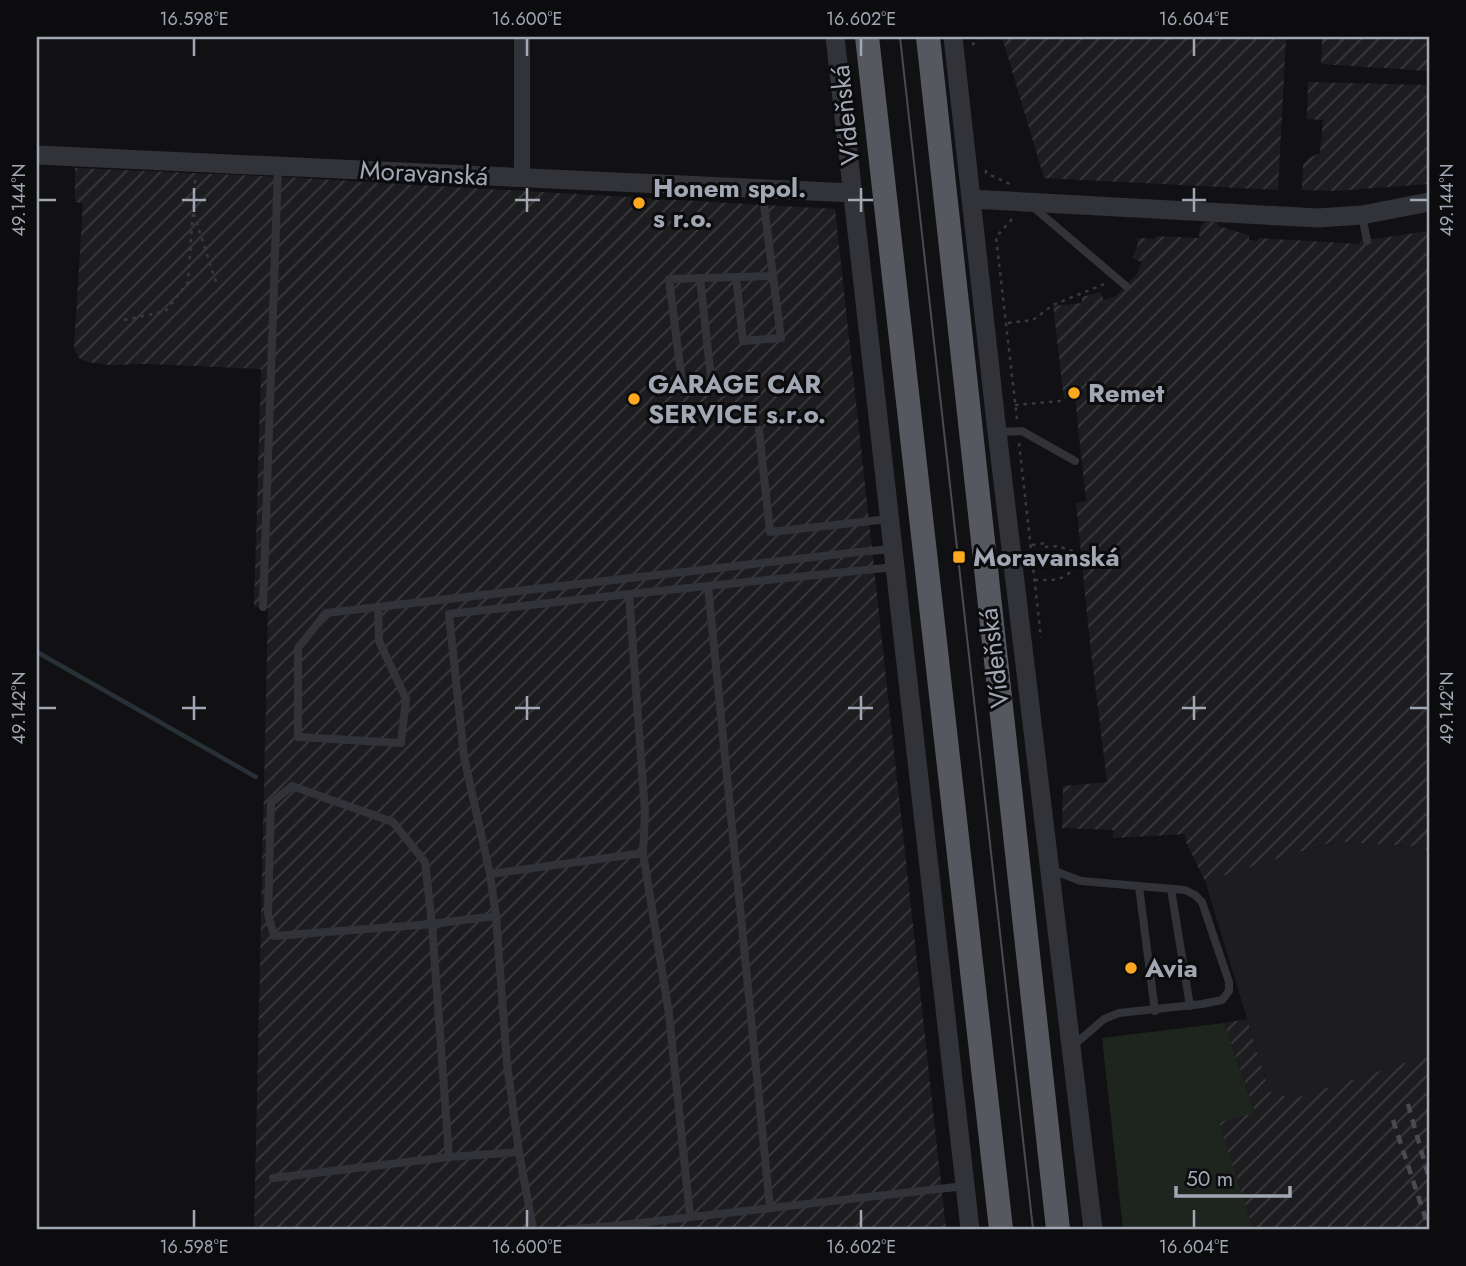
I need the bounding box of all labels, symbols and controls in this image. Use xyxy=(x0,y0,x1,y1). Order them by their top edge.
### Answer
text: 16.598°E xyxy=(159,6,229,32)
text: 16.600°E xyxy=(492,6,562,32)
text: 16.602°E xyxy=(826,6,896,32)
text: 16.604°E xyxy=(1159,6,1229,32)
street label: Vídeňská xyxy=(821,63,869,167)
street label: Moravanská xyxy=(359,151,489,195)
text: 49.144°N xyxy=(6,163,32,237)
text: 49.144°N xyxy=(1434,163,1460,237)
place label: Honem spol. s r.o. xyxy=(653,169,806,237)
marker: Honem spol. s r.o. xyxy=(631,195,647,211)
place label: GARAGE CAR SERVICE s.r.o. xyxy=(648,365,826,433)
place label: Remet xyxy=(1088,374,1165,412)
marker: Remet xyxy=(1066,385,1082,401)
marker: GARAGE CAR SERVICE s.r.o. xyxy=(626,391,642,407)
place label: Moravanská xyxy=(973,538,1120,576)
marker: Moravanská xyxy=(951,549,967,565)
street label: Vídeňská xyxy=(969,606,1019,710)
text: 49.142°N xyxy=(6,672,32,744)
text: 49.142°N xyxy=(1434,672,1460,744)
place label: Avia xyxy=(1144,949,1198,987)
marker: Avia xyxy=(1123,960,1139,976)
scale bar xyxy=(1176,1154,1289,1198)
text: 50 m xyxy=(1186,1164,1233,1194)
text: 16.598°E xyxy=(159,1234,229,1260)
text: 16.600°E xyxy=(492,1234,562,1260)
text: 16.602°E xyxy=(826,1234,896,1260)
text: 16.604°E xyxy=(1159,1234,1229,1260)

